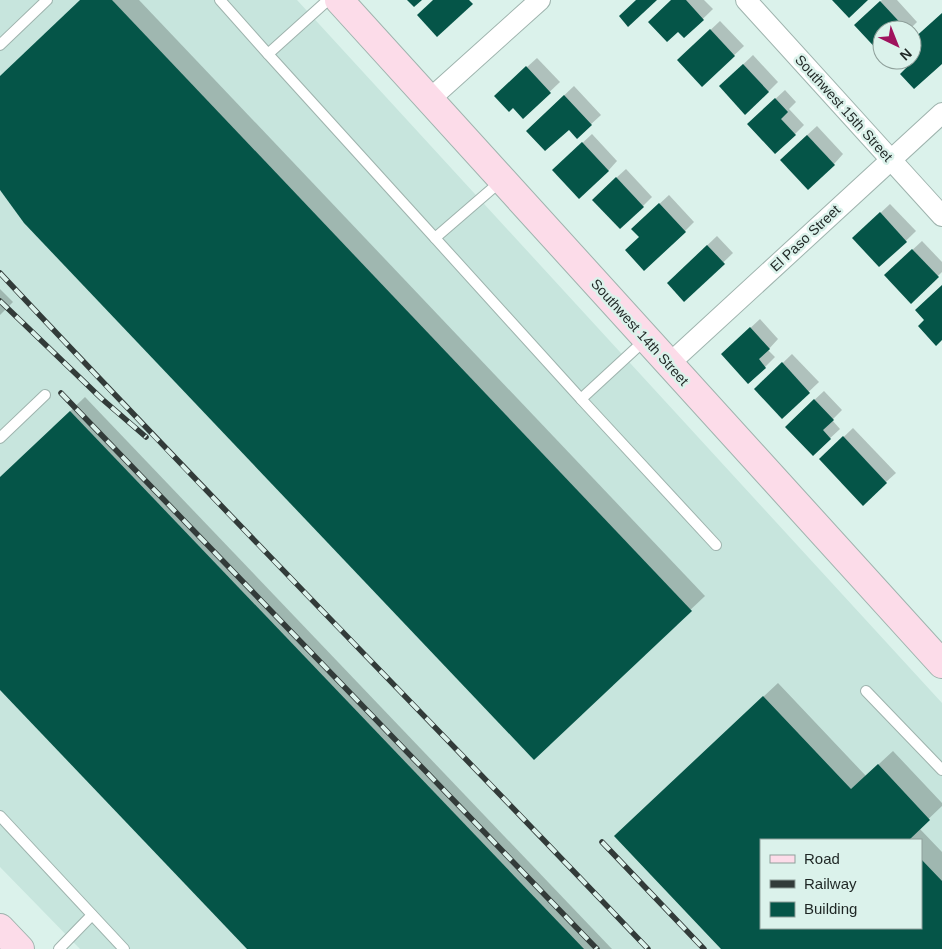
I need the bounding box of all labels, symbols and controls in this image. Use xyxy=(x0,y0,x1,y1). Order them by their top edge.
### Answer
north arrow xyxy=(872,20,922,70)
text: N xyxy=(897,45,915,64)
street label: Southwest 15th Street xyxy=(792,51,896,165)
street label: El Paso Street xyxy=(767,202,843,274)
street label: Southwest 14th Street xyxy=(588,275,692,389)
legend xyxy=(760,839,922,929)
text: Road xyxy=(804,850,840,867)
text: Railway xyxy=(804,875,857,892)
text: Building xyxy=(804,900,857,917)

